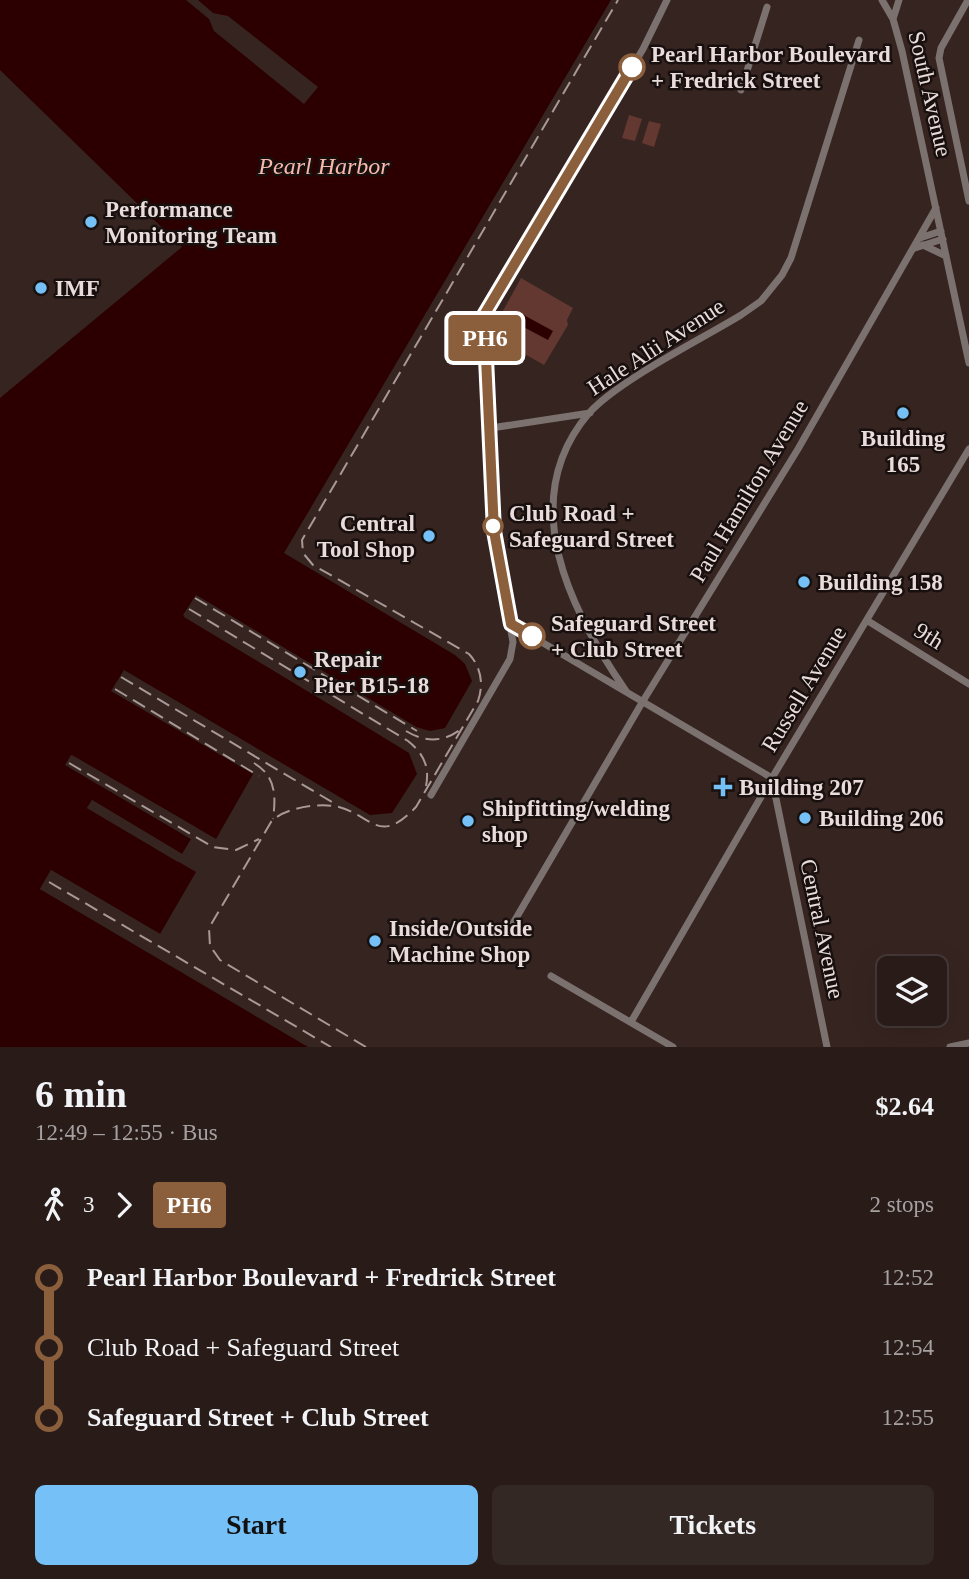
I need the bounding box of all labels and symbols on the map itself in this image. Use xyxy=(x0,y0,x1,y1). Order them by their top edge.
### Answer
street label: South Avenue xyxy=(903,29,957,159)
place label: Pearl Harbor Boulevard + Fredrick Street xyxy=(651,42,891,93)
marker: Pearl Harbor Boulevard + Fredrick Street xyxy=(619,54,645,80)
water label: Pearl Harbor xyxy=(257,153,390,179)
place label: Performance Monitoring Team xyxy=(105,197,277,248)
marker: Performance Monitoring Team xyxy=(83,214,99,230)
place label: IMF xyxy=(55,276,100,301)
marker: IMF xyxy=(33,280,49,296)
street label: Hale Alii Avenue xyxy=(583,293,729,401)
line badge: PH6 xyxy=(445,315,525,361)
street label: Paul Hamilton Avenue xyxy=(685,395,813,587)
marker: Building 165 xyxy=(895,405,911,421)
place label: Building 165 xyxy=(861,426,946,477)
place label: Club Road + Safeguard Street xyxy=(509,501,674,552)
place label: Central Tool Shop xyxy=(317,511,415,562)
marker: Club Road + Safeguard Street xyxy=(483,516,503,536)
marker: Central Tool Shop xyxy=(421,528,437,544)
place label: Building 158 xyxy=(818,570,943,595)
marker: Building 158 xyxy=(796,574,812,590)
place label: Safeguard Street + Club Street xyxy=(551,611,716,662)
street label: 9th xyxy=(910,618,949,655)
street label: Russell Avenue xyxy=(757,622,851,756)
marker: Safeguard Street + Club Street xyxy=(519,623,545,649)
place label: Repair Pier B15-18 xyxy=(314,647,429,698)
marker: Repair Pier B15-18 xyxy=(292,664,308,680)
place label: Building 207 xyxy=(739,775,864,800)
marker: Building 207 xyxy=(713,777,733,797)
place label: Shipfitting/welding shop xyxy=(482,796,670,847)
place label: Building 206 xyxy=(819,806,944,831)
marker: Building 206 xyxy=(797,810,813,826)
marker: Shipfitting/welding shop xyxy=(460,813,476,829)
street label: Central Avenue xyxy=(795,857,849,1001)
place label: Inside/Outside Machine Shop xyxy=(389,916,532,967)
marker: Inside/Outside Machine Shop xyxy=(367,933,383,949)

